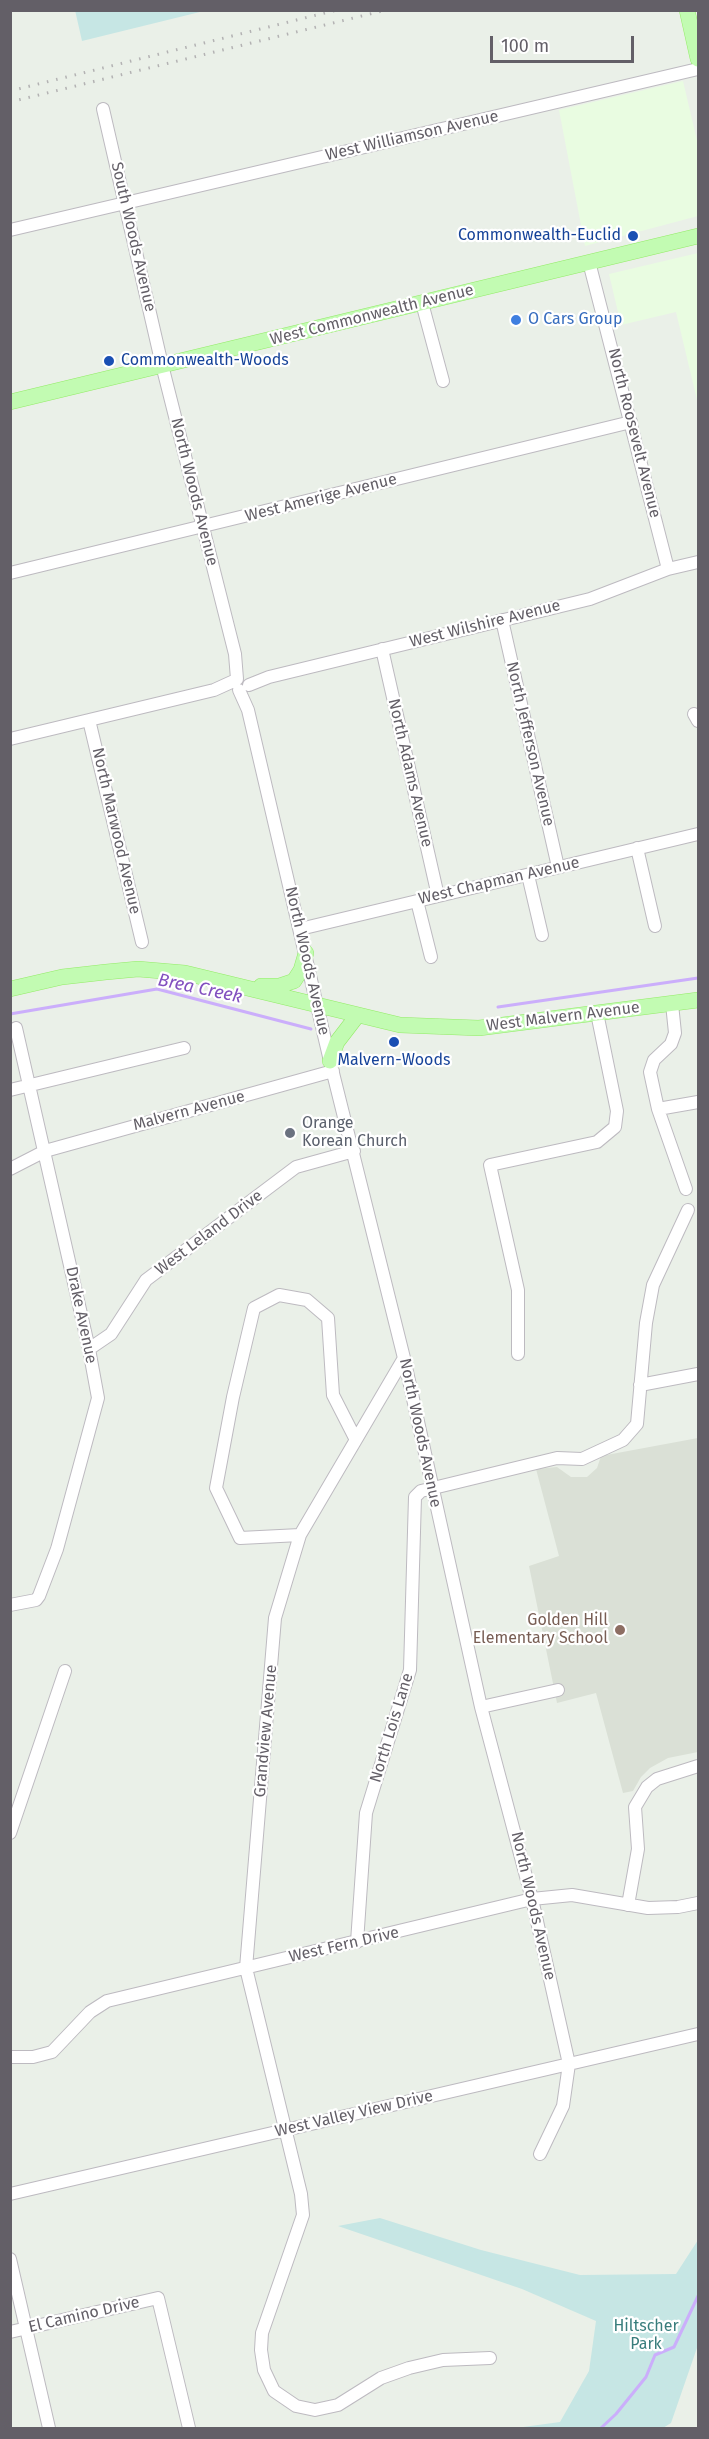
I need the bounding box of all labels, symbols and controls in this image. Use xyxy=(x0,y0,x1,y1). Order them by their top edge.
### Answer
scale bar xyxy=(493,24,637,62)
text: 100 m xyxy=(501,35,549,57)
street label: West Williamson Avenue xyxy=(324,107,500,165)
street label: South Woods Avenue xyxy=(106,160,160,314)
place label: Commonwealth-Euclid xyxy=(458,226,621,246)
marker: Commonwealth-Euclid xyxy=(626,229,640,243)
street label: West Commonwealth Avenue xyxy=(268,280,476,350)
place label: O Cars Group xyxy=(528,310,622,330)
marker: O Cars Group xyxy=(509,313,523,327)
street label: North Roosevelt Avenue xyxy=(604,346,664,520)
place label: Commonwealth-Woods xyxy=(121,351,289,371)
marker: Commonwealth-Woods xyxy=(102,354,116,368)
street label: North Woods Avenue xyxy=(166,416,222,568)
street label: West Amerige Avenue xyxy=(243,470,399,526)
street label: West Wilshire Avenue xyxy=(408,596,562,652)
street label: North Jefferson Avenue xyxy=(502,660,558,828)
street label: North Adams Avenue xyxy=(384,697,436,849)
street label: North Marwood Avenue xyxy=(87,746,145,916)
street label: West Chapman Avenue xyxy=(417,853,581,909)
street label: North Woods Avenue xyxy=(281,885,333,1037)
water label: Brea Creek xyxy=(156,970,244,1008)
street label: West Malvern Avenue xyxy=(485,998,641,1036)
marker: Malvern-Woods xyxy=(387,1035,401,1049)
place label: Malvern-Woods xyxy=(338,1051,450,1071)
street label: Malvern Avenue xyxy=(131,1087,247,1135)
place label: Orange Korean Church xyxy=(302,1114,407,1152)
marker: Orange Korean Church xyxy=(283,1126,297,1140)
street label: West Leland Drive xyxy=(151,1186,267,1280)
street label: Drake Avenue xyxy=(61,1265,101,1365)
street label: North Woods Avenue xyxy=(395,1357,445,1509)
place label: Golden Hill Elementary School xyxy=(473,1611,608,1649)
marker: Golden Hill Elementary School xyxy=(613,1623,627,1637)
street label: Grandview Avenue xyxy=(251,1664,281,1798)
street label: North Lois Lane xyxy=(366,1671,418,1785)
street label: North Woods Avenue xyxy=(507,1830,559,1982)
street label: West Fern Drive xyxy=(287,1923,401,1967)
street label: West Valley View Drive xyxy=(273,2086,435,2142)
street label: El Camino Drive xyxy=(27,2293,141,2337)
park label: Hiltscher Park xyxy=(613,2317,679,2355)

